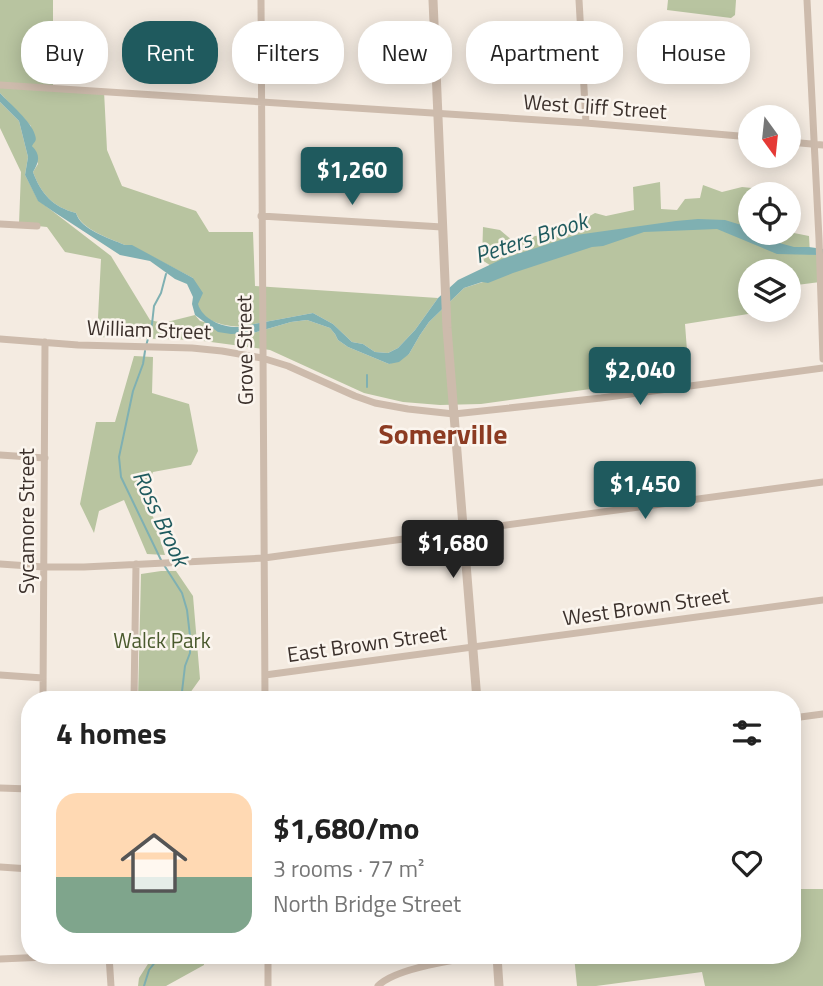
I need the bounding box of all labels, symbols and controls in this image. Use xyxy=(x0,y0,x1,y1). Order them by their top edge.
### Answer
chip: Buy xyxy=(21,21,108,84)
chip: Rent xyxy=(122,21,218,84)
chip: Filters xyxy=(232,21,344,84)
chip: New xyxy=(358,21,452,84)
chip: Apartment xyxy=(466,21,623,84)
chip: House xyxy=(637,21,750,84)
street label: West Cliff Street xyxy=(522,85,669,127)
north arrow xyxy=(738,105,802,168)
map controls xyxy=(738,105,801,322)
pin: $1,260 xyxy=(295,148,409,207)
text: $1,260 xyxy=(317,152,387,187)
button: locate xyxy=(738,182,801,245)
water label: Peters Brook xyxy=(470,202,594,272)
button: layers xyxy=(738,259,801,322)
street label: Grove Street xyxy=(227,294,261,405)
street label: William Street xyxy=(86,311,212,347)
pin: $2,040 xyxy=(583,348,697,407)
text: $2,040 xyxy=(605,352,675,387)
district label: Somerville xyxy=(379,412,507,455)
street label: Sycamore Street xyxy=(10,447,42,594)
pin: $1,450 xyxy=(588,462,702,521)
water label: Ross Brook xyxy=(124,464,200,574)
text: $1,450 xyxy=(610,466,680,501)
pin: $1,680 xyxy=(396,520,510,580)
text: $1,680 xyxy=(418,525,488,560)
street label: West Brown Street xyxy=(561,578,732,634)
street label: East Brown Street xyxy=(285,616,449,670)
park label: Walck Park xyxy=(113,624,211,656)
text: 4 homes xyxy=(56,710,167,756)
icon: filters xyxy=(728,714,766,752)
text: $1,680/mo xyxy=(273,805,419,851)
icon: home xyxy=(112,821,196,905)
icon: heart xyxy=(728,844,766,882)
text: 3 rooms · 77 m² xyxy=(273,851,424,886)
text: North Bridge Street xyxy=(273,886,461,921)

